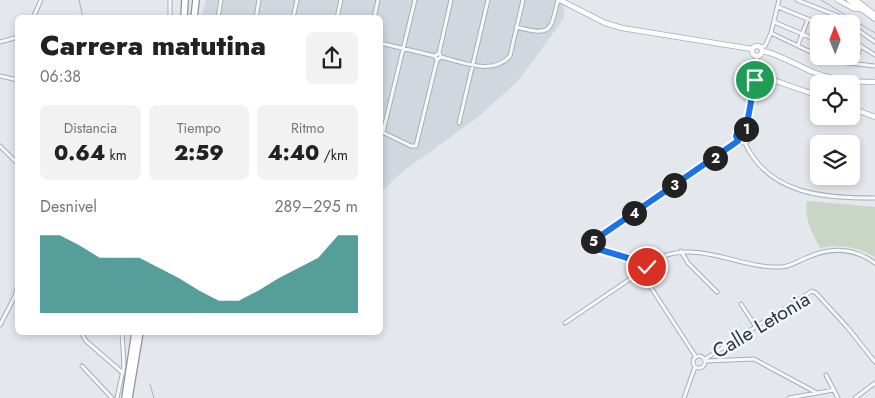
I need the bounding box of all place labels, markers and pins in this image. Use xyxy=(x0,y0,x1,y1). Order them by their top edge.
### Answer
pin xyxy=(734,59,776,101)
pin: 1 xyxy=(734,116,758,142)
pin: 2 xyxy=(702,146,728,170)
pin: 3 xyxy=(662,172,686,198)
pin: 4 xyxy=(622,200,646,226)
pin: 5 xyxy=(580,228,606,254)
pin xyxy=(626,246,668,288)

